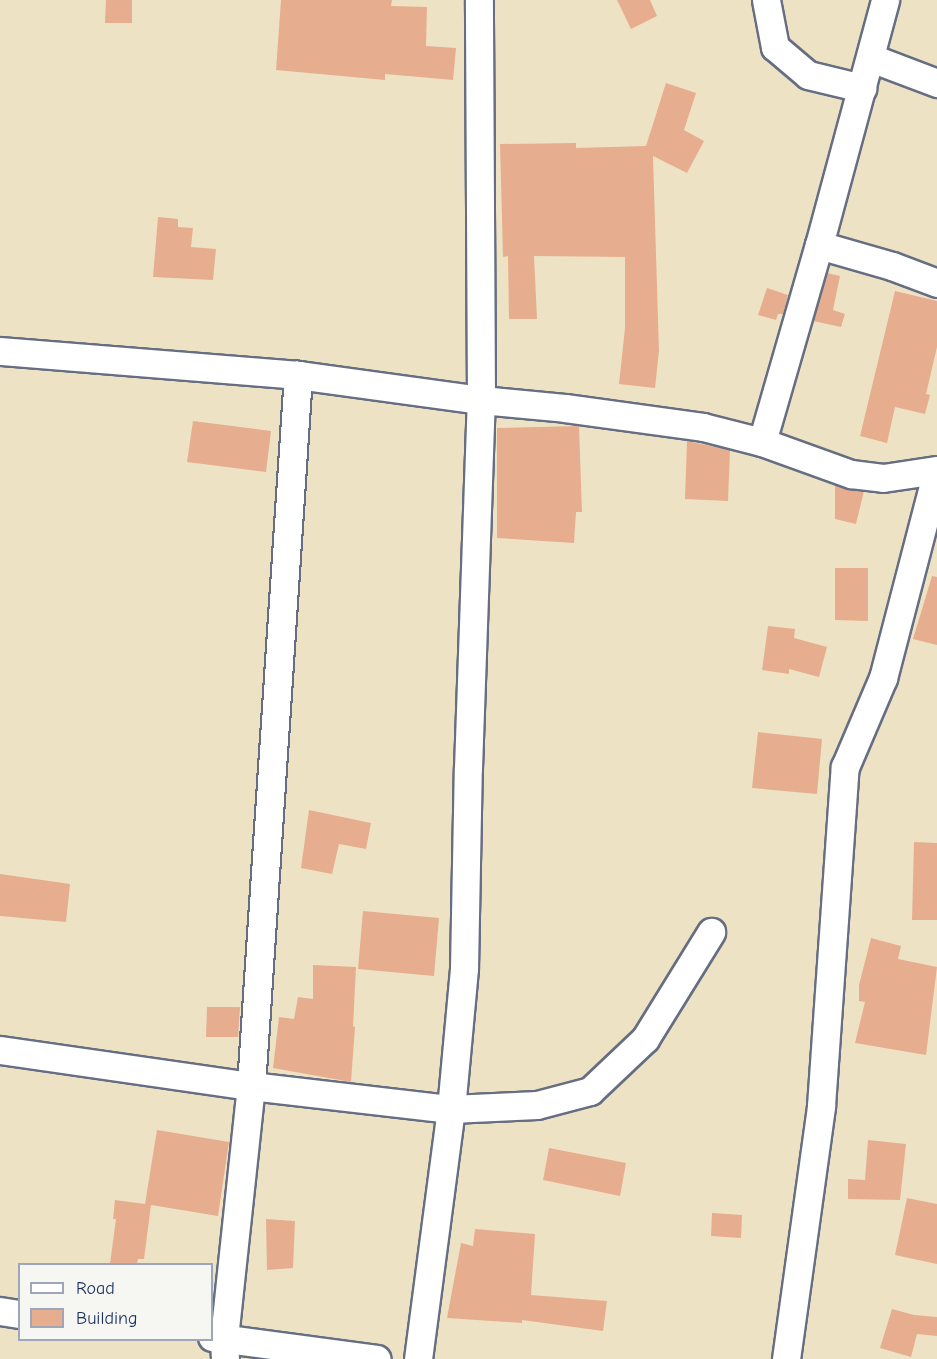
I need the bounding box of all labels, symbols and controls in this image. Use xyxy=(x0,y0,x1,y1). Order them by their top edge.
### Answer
legend xyxy=(18,1263,213,1341)
text: Road xyxy=(76,1278,115,1299)
text: Building xyxy=(76,1308,138,1329)

